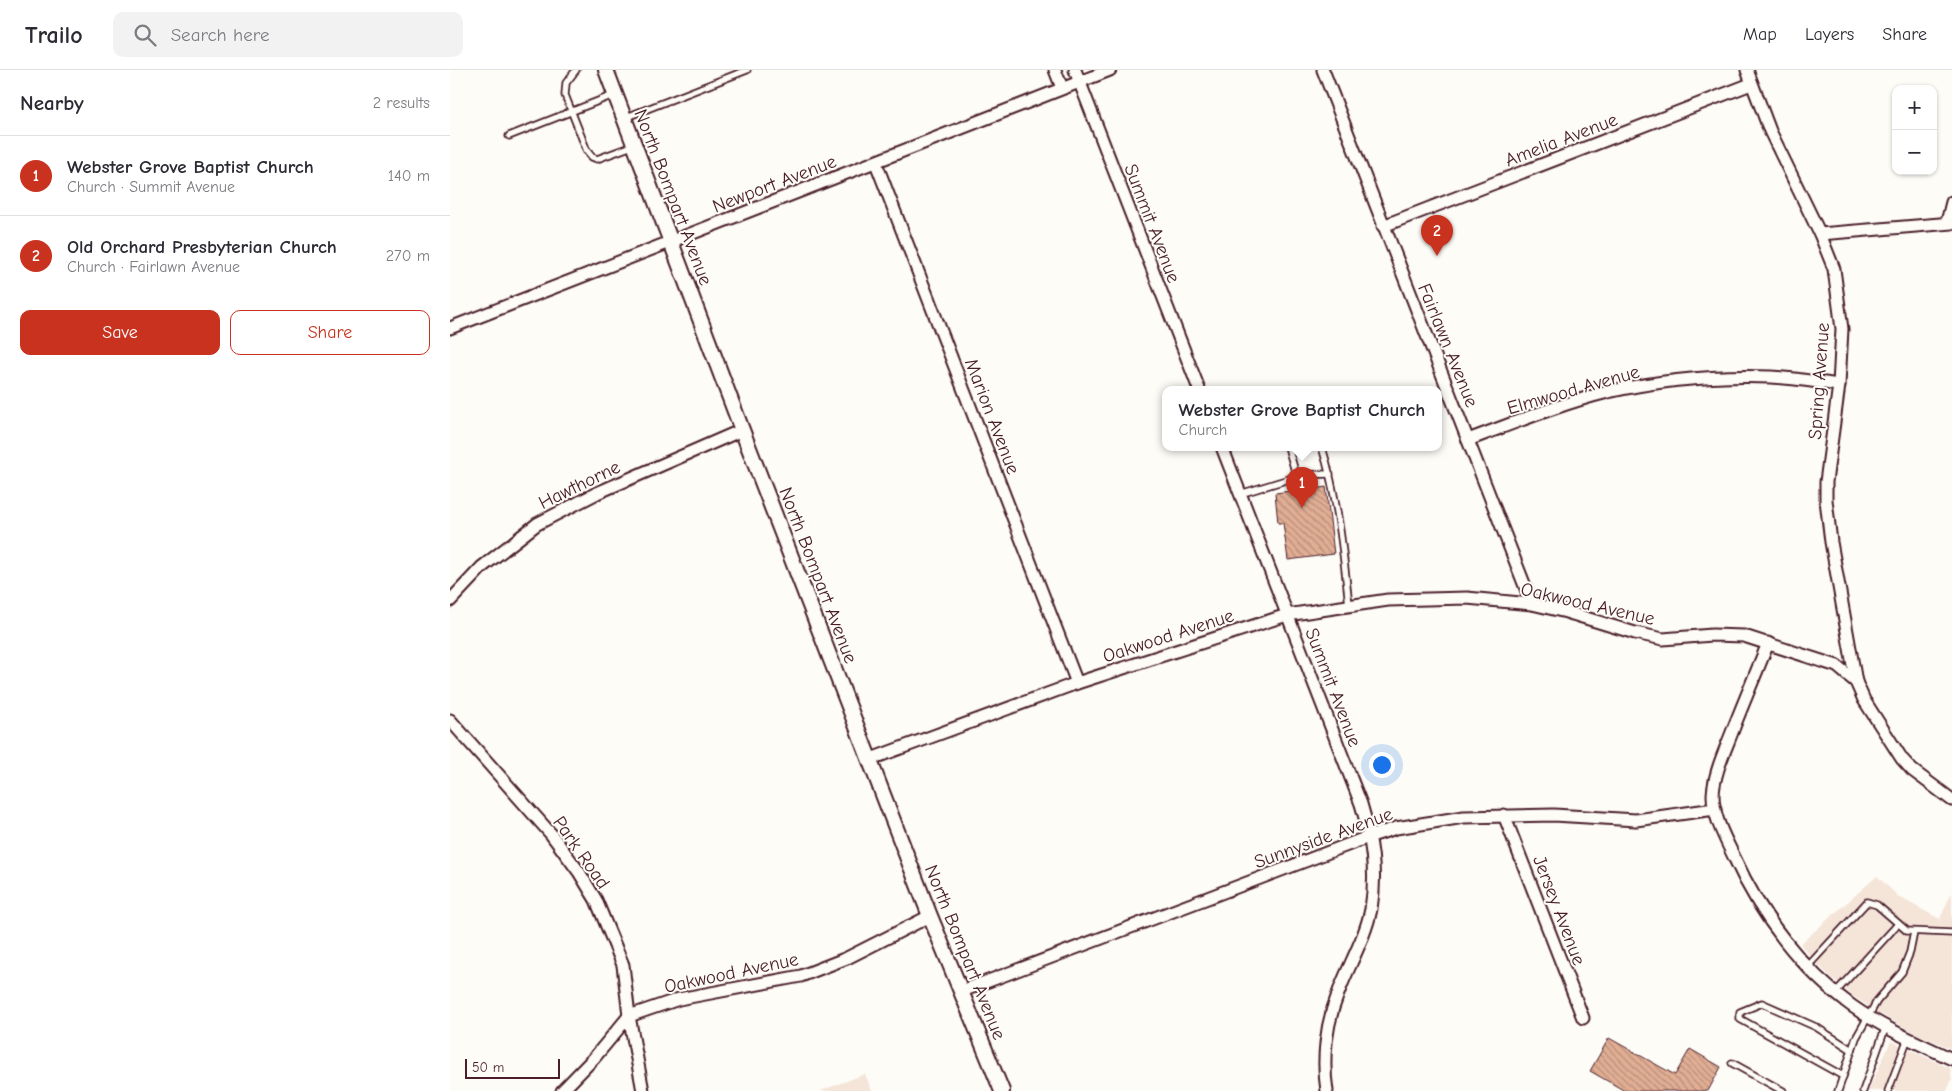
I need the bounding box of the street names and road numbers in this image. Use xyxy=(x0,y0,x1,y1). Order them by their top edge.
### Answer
street label: North Bompart Avenue xyxy=(629,106,717,288)
street label: Amelia Avenue xyxy=(1502,108,1621,171)
street label: Newport Avenue xyxy=(709,150,839,218)
street label: Summit Avenue xyxy=(1119,161,1185,286)
street label: Fairlawn Avenue xyxy=(1413,280,1483,410)
street label: Spring Avenue xyxy=(1804,322,1834,440)
street label: Marion Avenue xyxy=(960,355,1024,477)
street label: Elmwood Avenue xyxy=(1505,361,1642,419)
street label: Hawthorne xyxy=(535,456,624,514)
street label: North Bompart Avenue xyxy=(774,484,862,666)
street label: Oakwood Avenue xyxy=(1519,578,1657,630)
street label: Oakwood Avenue xyxy=(1100,604,1237,668)
street label: Summit Avenue xyxy=(1300,625,1366,750)
street label: Sunnyside Avenue xyxy=(1251,803,1396,873)
street label: Park Road xyxy=(548,812,614,893)
street label: Jersey Avenue xyxy=(1528,852,1590,968)
street label: North Bompart Avenue xyxy=(920,862,1010,1043)
street label: Oakwood Avenue xyxy=(662,948,800,998)

